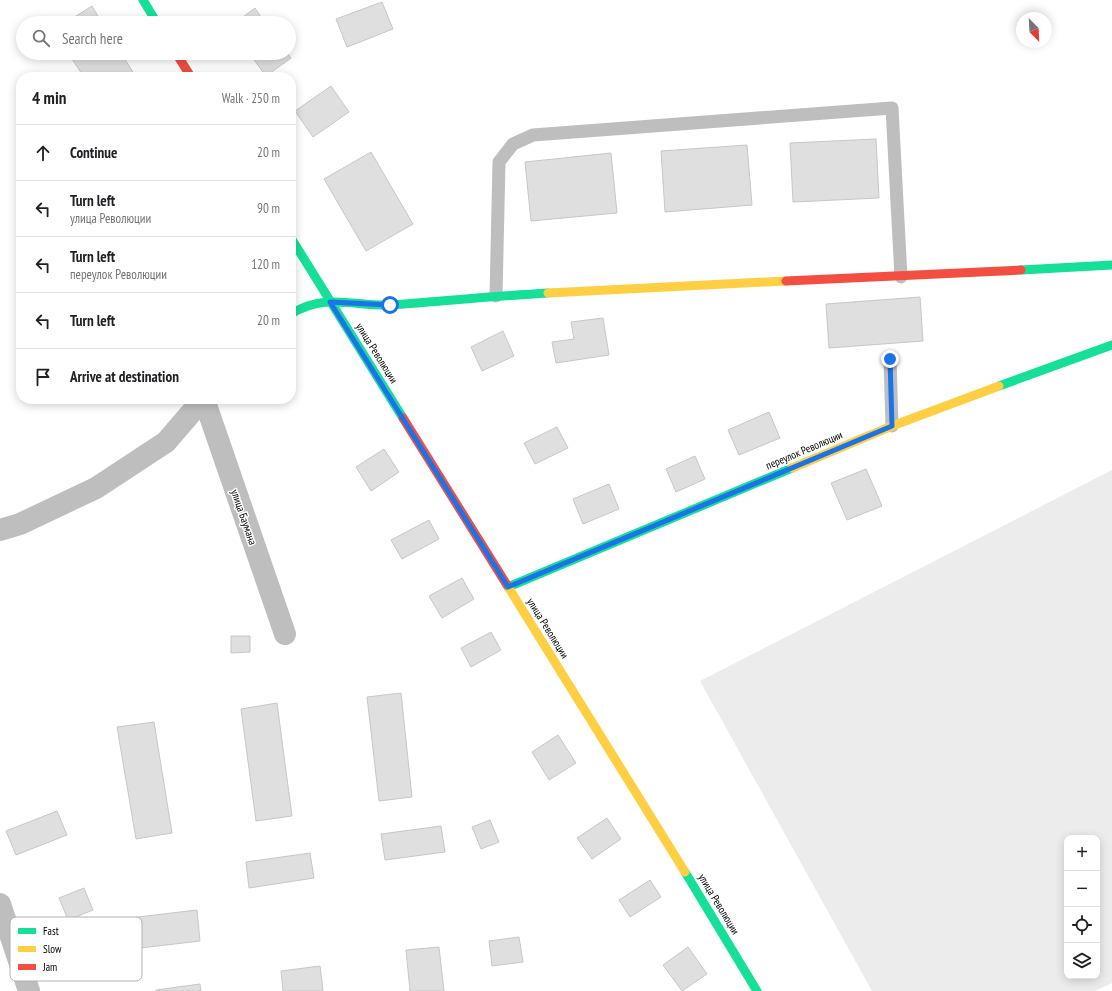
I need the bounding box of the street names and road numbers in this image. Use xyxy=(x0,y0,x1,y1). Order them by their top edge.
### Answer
street label: улица Революции xyxy=(353,320,401,386)
street label: переулок Революции xyxy=(764,427,845,472)
street label: улица Баумана xyxy=(228,487,260,547)
street label: улица Революции xyxy=(524,595,572,661)
street label: улица Революции xyxy=(695,871,743,937)

